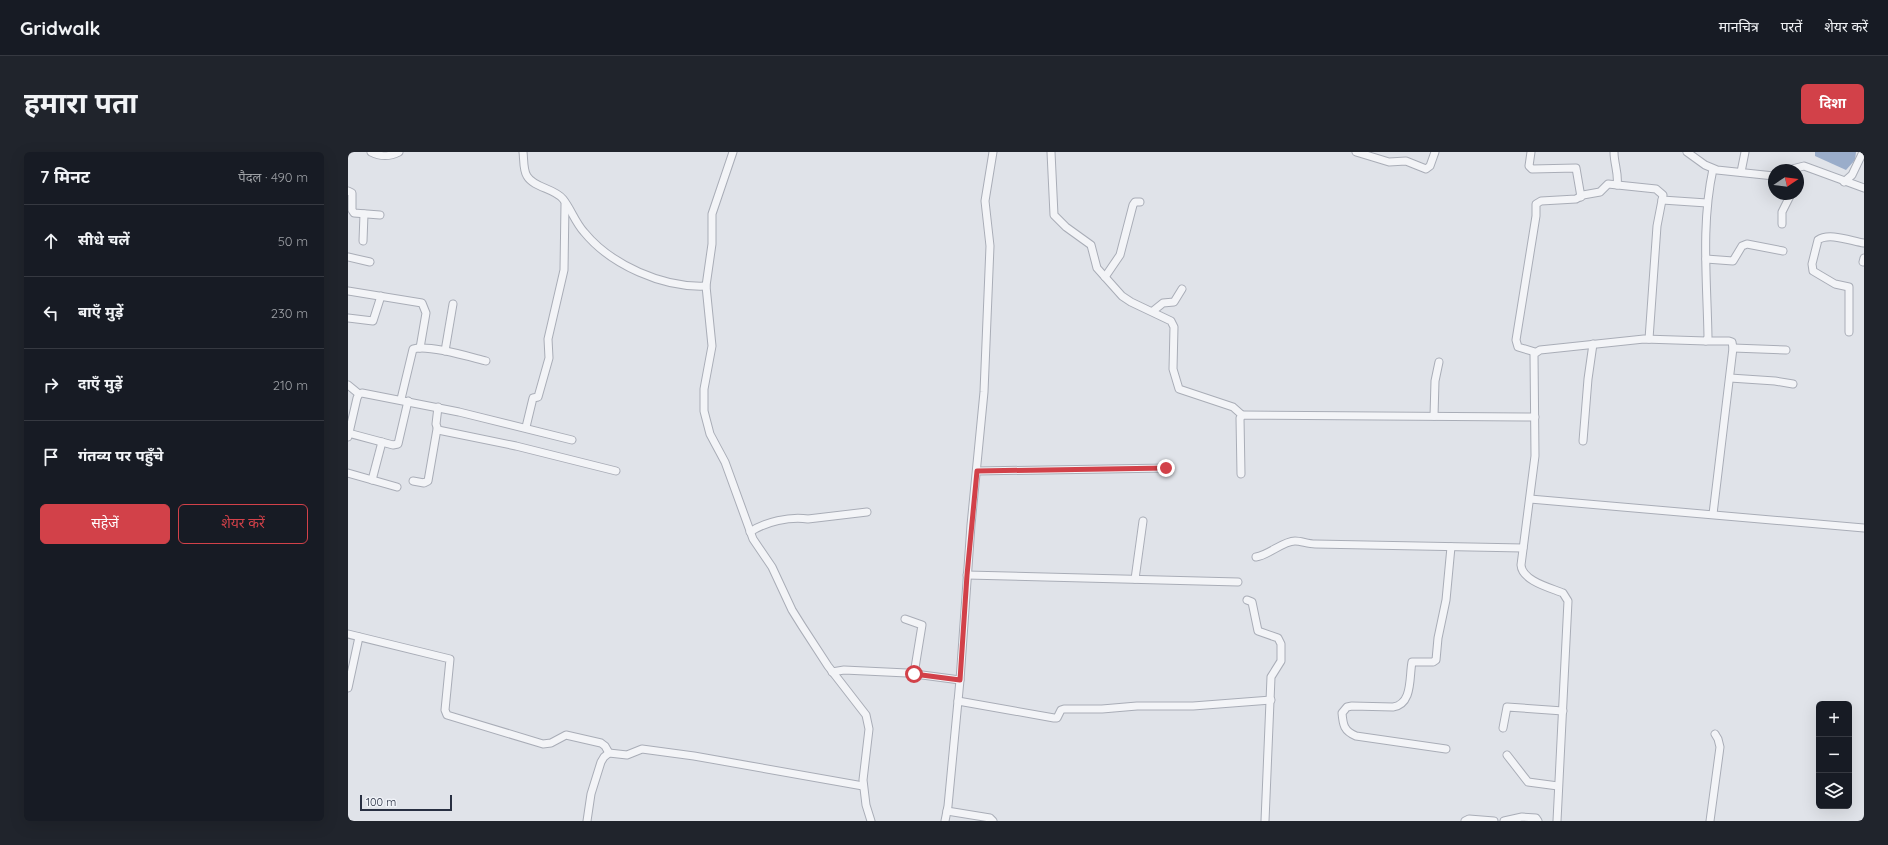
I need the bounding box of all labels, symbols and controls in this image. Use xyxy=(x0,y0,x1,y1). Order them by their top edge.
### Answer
text: Gridwalk xyxy=(20,16,100,40)
text: मानचित्र xyxy=(1719,18,1759,36)
text: परतें xyxy=(1781,18,1802,36)
text: शेयर करें xyxy=(1824,18,1868,36)
button: दिशा xyxy=(1801,84,1864,124)
text: हमारा पता xyxy=(24,85,138,120)
north arrow xyxy=(1768,164,1804,200)
text: 7 मिनट xyxy=(40,166,90,187)
text: पैदल · 490 m xyxy=(238,169,308,185)
icon: ahead xyxy=(40,230,62,252)
text: सीधे चलें xyxy=(78,230,129,249)
text: 50 m xyxy=(278,233,308,249)
icon: left xyxy=(40,302,62,324)
text: बाएँ मुड़ें xyxy=(78,302,123,321)
text: 230 m xyxy=(271,305,308,321)
icon: right xyxy=(40,374,62,396)
text: दाएँ मुड़ें xyxy=(78,374,122,393)
text: 210 m xyxy=(273,377,308,393)
icon: arrive xyxy=(40,446,62,468)
text: गंतव्य पर पहुँचे xyxy=(78,446,164,465)
route end xyxy=(1157,459,1175,477)
button: सहेजें xyxy=(40,504,170,544)
button: शेयर करें xyxy=(178,504,308,544)
route start xyxy=(905,665,923,683)
map controls xyxy=(1816,701,1852,809)
button: + xyxy=(1816,701,1852,737)
button: − xyxy=(1816,737,1852,773)
button: layers xyxy=(1816,773,1852,809)
scale bar xyxy=(360,793,452,812)
text: 100 m xyxy=(366,795,396,809)

